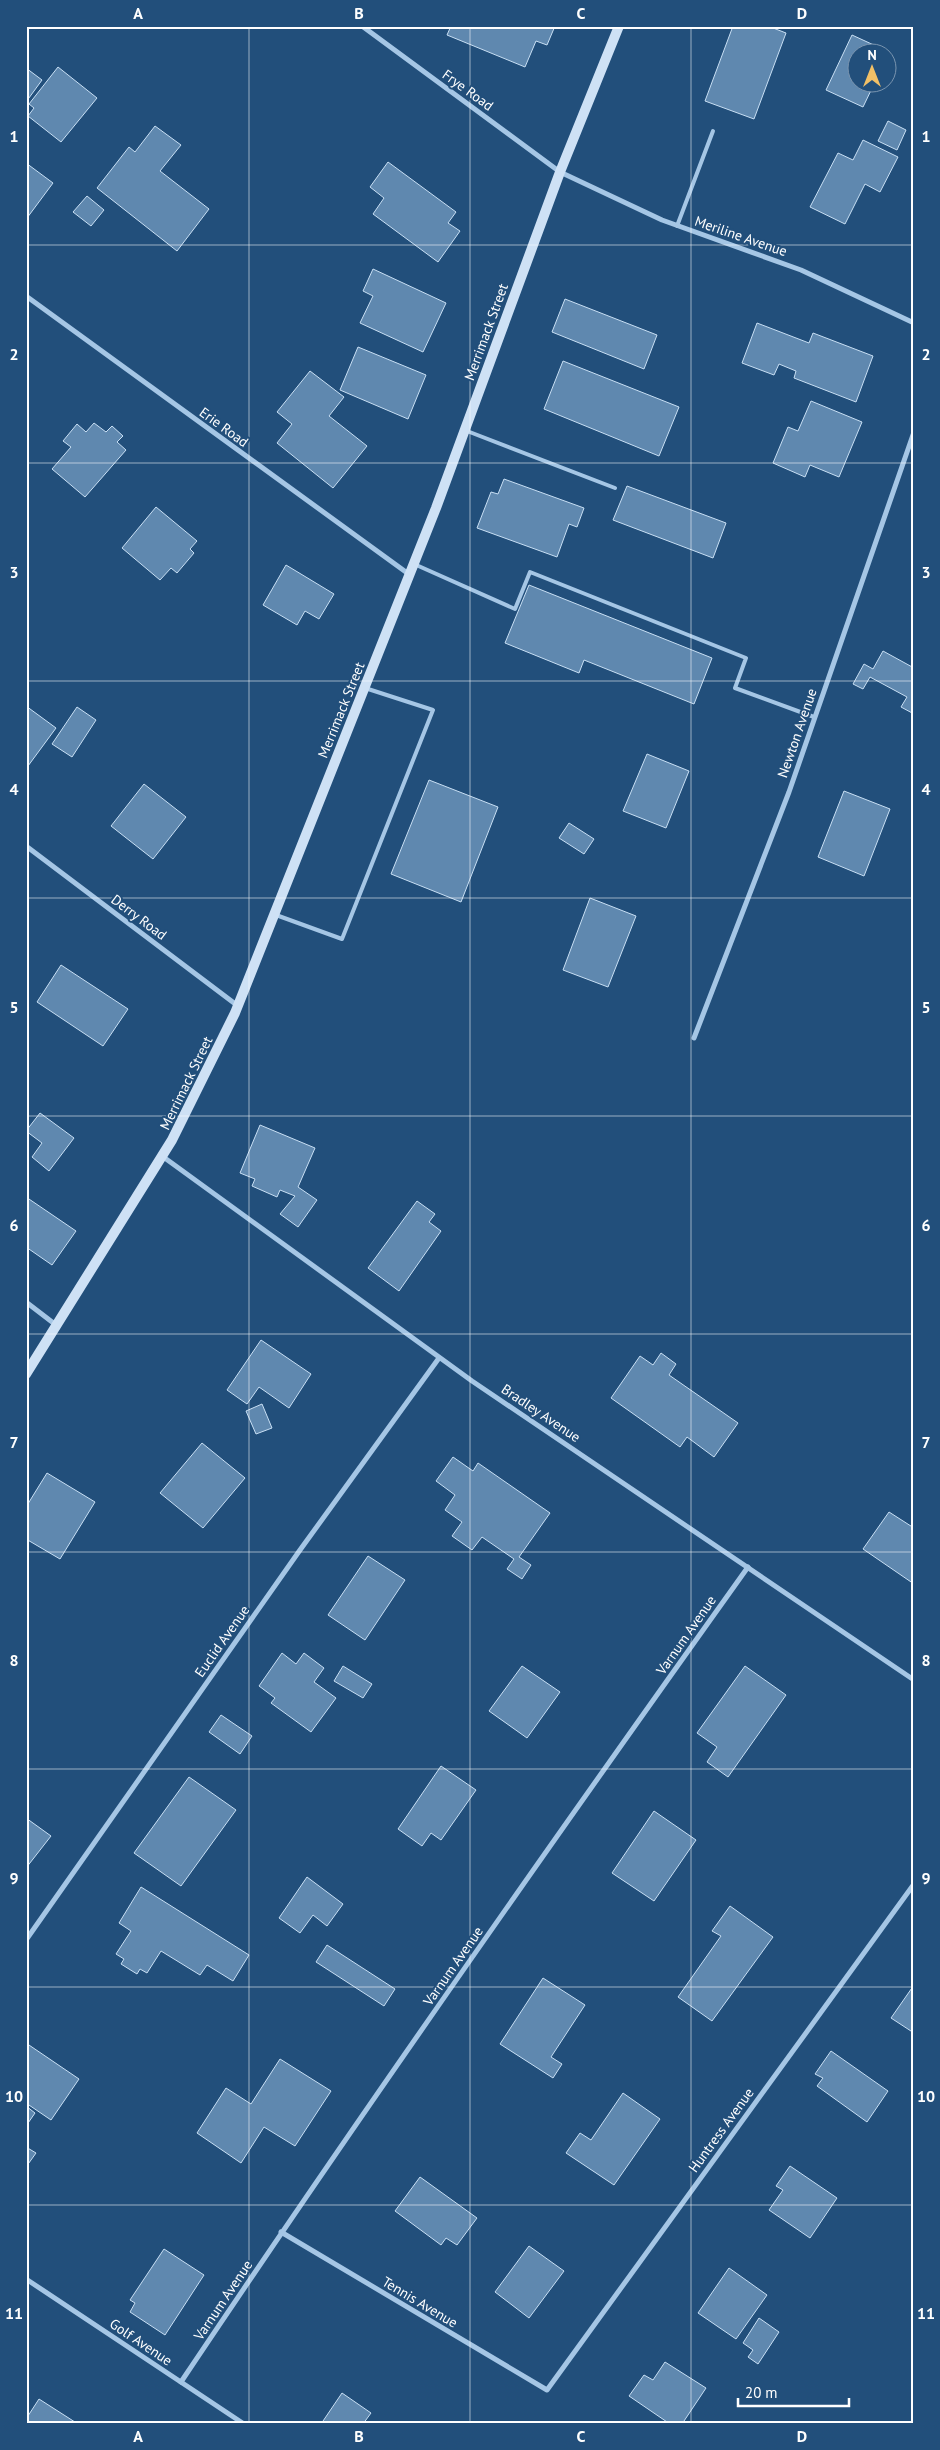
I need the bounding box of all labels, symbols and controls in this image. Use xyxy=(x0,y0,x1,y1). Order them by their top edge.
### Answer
text: A xyxy=(133,3,143,23)
text: B xyxy=(354,3,364,23)
text: C xyxy=(577,3,586,23)
text: D xyxy=(797,3,807,23)
north arrow xyxy=(848,42,898,92)
text: N xyxy=(867,46,877,64)
street label: Frye Road xyxy=(439,65,497,115)
text: 1 xyxy=(9,126,19,146)
text: 1 xyxy=(921,126,931,146)
street label: Meriline Avenue xyxy=(693,212,789,260)
street label: Merrimack Street xyxy=(460,281,512,383)
text: 2 xyxy=(9,344,19,364)
text: 2 xyxy=(921,344,931,364)
street label: Erie Road xyxy=(196,403,252,451)
text: 3 xyxy=(9,562,19,582)
text: 3 xyxy=(921,562,931,582)
street label: Merrimack Street xyxy=(314,659,369,761)
street label: Newton Avenue xyxy=(773,686,821,780)
text: 4 xyxy=(9,779,19,799)
text: 4 xyxy=(921,779,931,799)
street label: Derry Road xyxy=(108,890,170,944)
text: 5 xyxy=(9,997,19,1017)
text: 5 xyxy=(921,997,931,1017)
street label: Merrimack Street xyxy=(156,1033,217,1133)
text: 6 xyxy=(9,1215,19,1235)
text: 6 xyxy=(921,1215,931,1235)
street label: Bradley Avenue xyxy=(498,1380,584,1446)
text: 7 xyxy=(9,1432,19,1452)
text: 7 xyxy=(921,1432,931,1452)
street label: Varnum Avenue xyxy=(652,1592,720,1679)
street label: Euclid Avenue xyxy=(191,1602,253,1680)
text: 8 xyxy=(9,1650,19,1670)
text: 8 xyxy=(921,1650,931,1670)
text: 9 xyxy=(9,1868,19,1888)
text: 9 xyxy=(921,1868,931,1888)
street label: Varnum Avenue xyxy=(419,1923,487,2010)
street label: Huntress Avenue xyxy=(684,2084,758,2176)
text: 10 xyxy=(5,2086,23,2106)
text: 10 xyxy=(917,2086,935,2106)
street label: Varnum Avenue xyxy=(189,2257,256,2344)
street label: Tennis Avenue xyxy=(379,2272,461,2332)
text: 11 xyxy=(5,2303,23,2323)
text: 11 xyxy=(917,2303,935,2323)
street label: Golf Avenue xyxy=(106,2315,176,2369)
scale bar xyxy=(738,2375,849,2407)
text: 20 m xyxy=(745,2383,778,2402)
text: A xyxy=(133,2426,143,2446)
text: B xyxy=(354,2426,364,2446)
text: C xyxy=(577,2426,586,2446)
text: D xyxy=(797,2426,807,2446)

